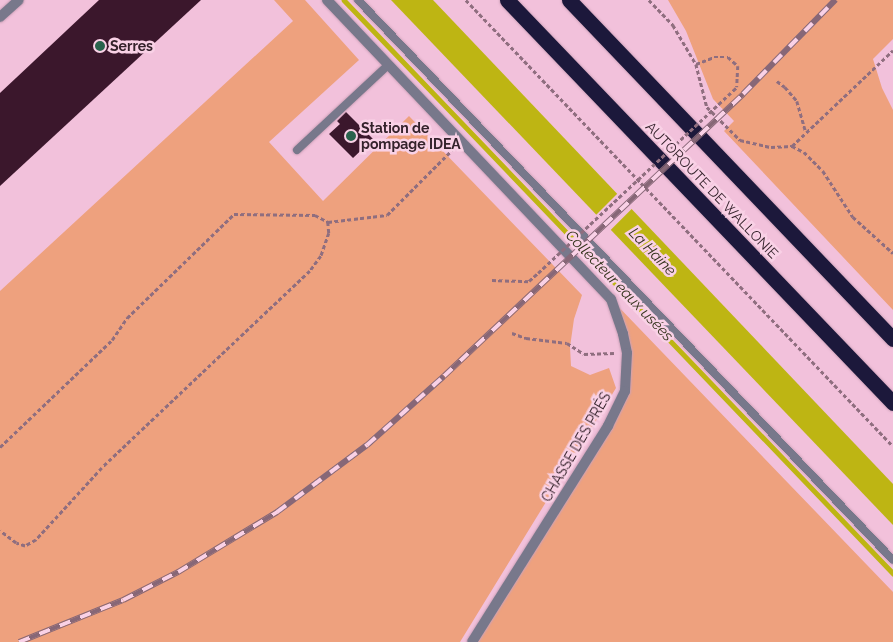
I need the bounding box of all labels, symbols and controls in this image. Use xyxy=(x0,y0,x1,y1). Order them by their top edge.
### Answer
place label: Serres xyxy=(110,38,153,54)
marker: Serres xyxy=(94,40,106,52)
street label: AUTOROUTE DE WALLONIE xyxy=(642,118,782,262)
place label: Station de pompage IDEA xyxy=(361,120,461,152)
marker: Station de pompage IDEA xyxy=(345,130,357,142)
water label: La Haine xyxy=(625,224,679,280)
water label: Collecteur eaux usées xyxy=(561,227,677,345)
street label: CHASSE DES PRÉS xyxy=(538,389,614,505)

